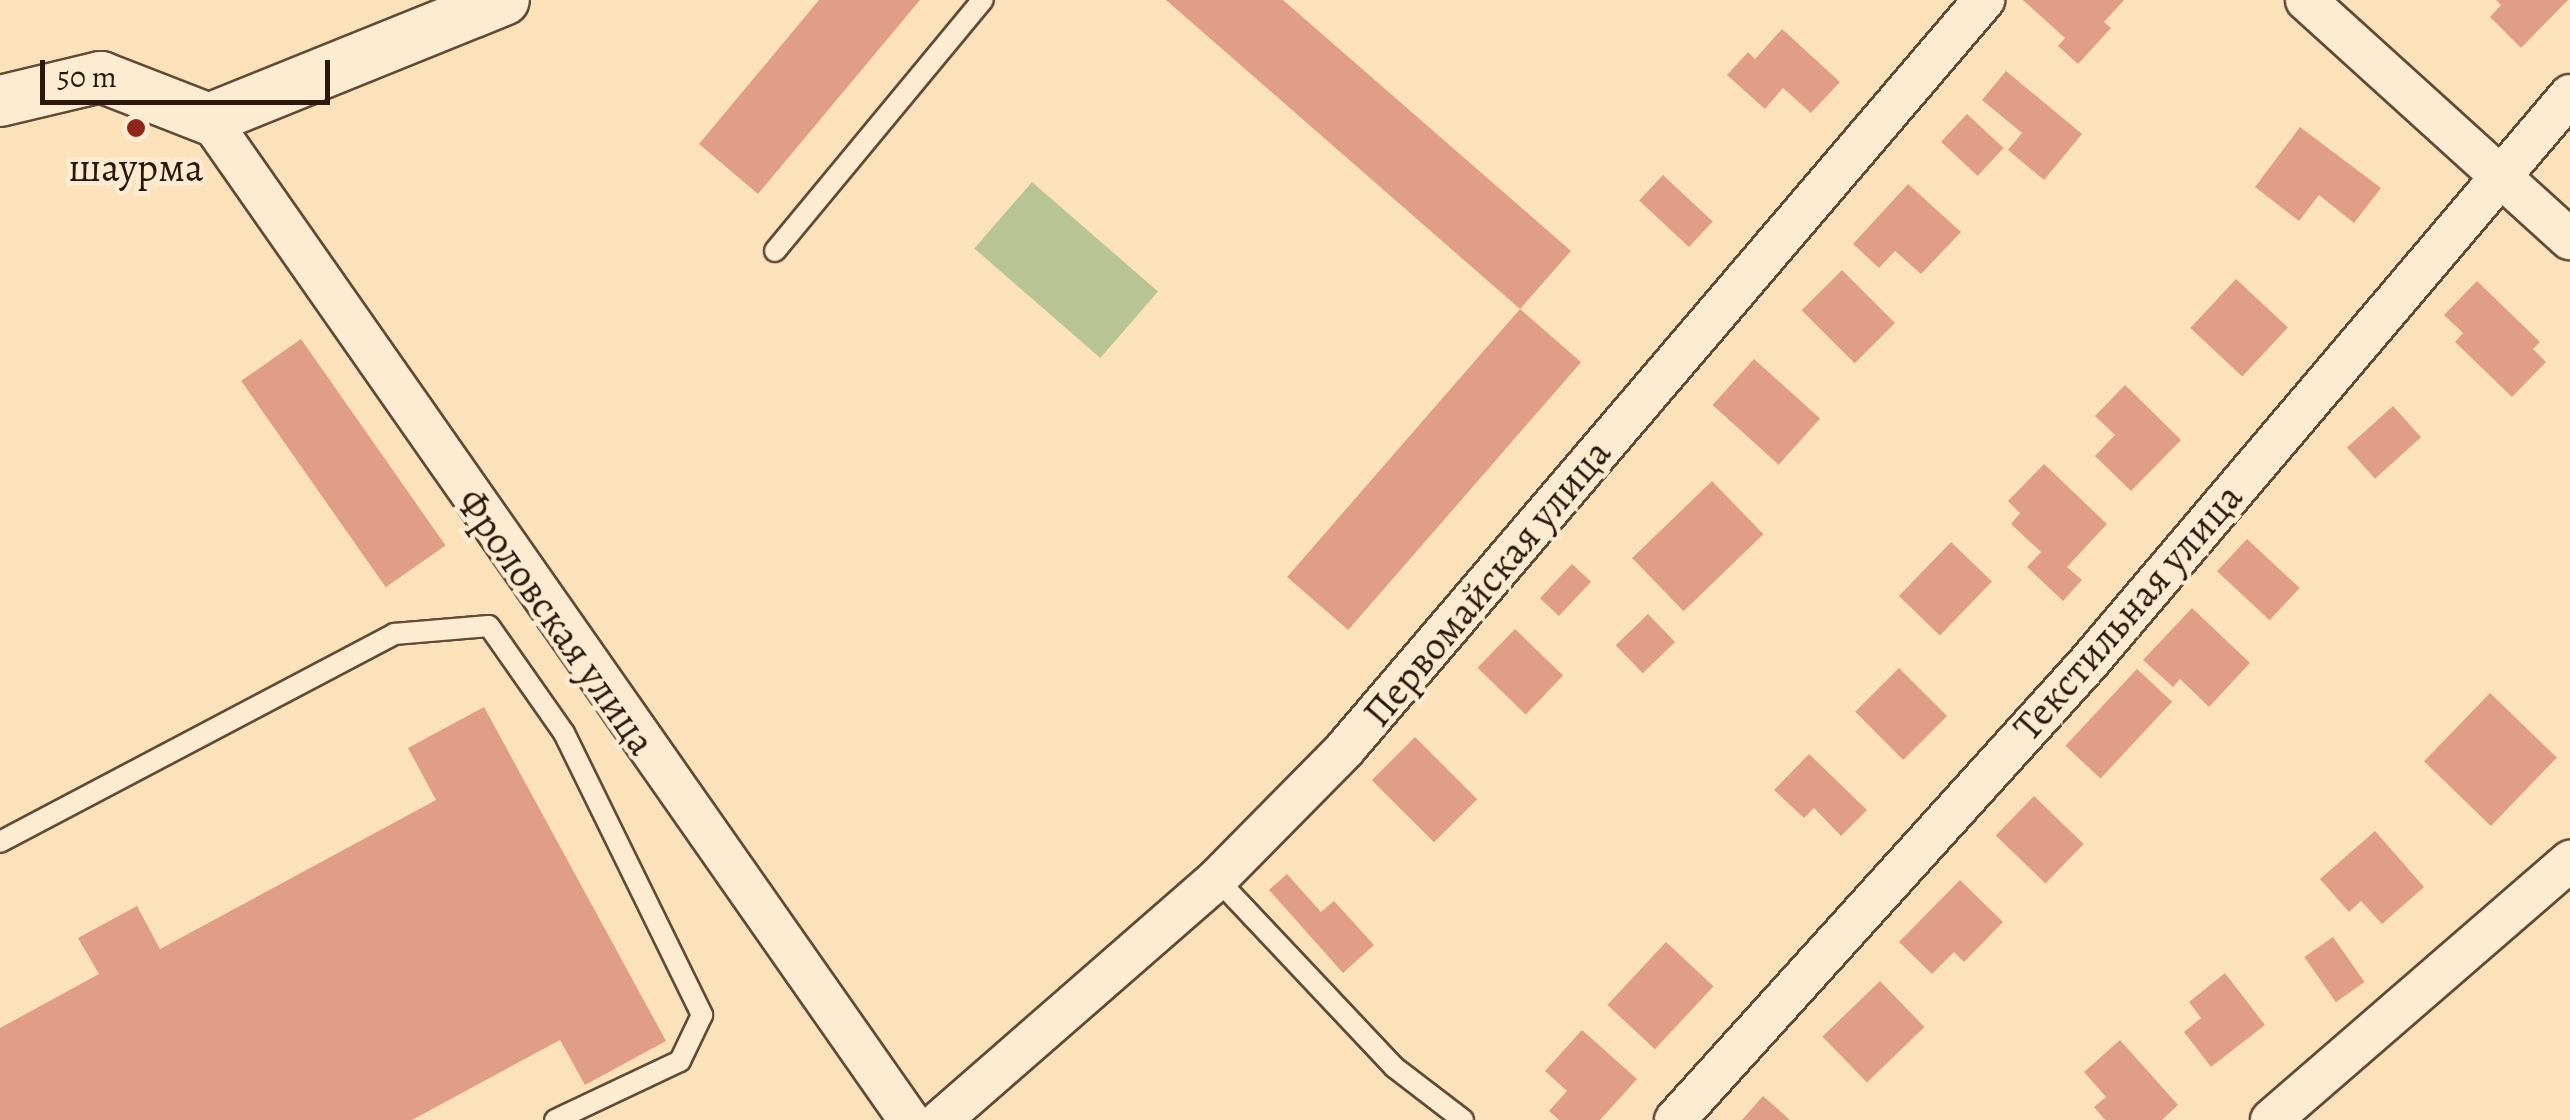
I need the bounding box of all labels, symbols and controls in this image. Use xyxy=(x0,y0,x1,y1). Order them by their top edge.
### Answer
scale bar xyxy=(45,40,335,102)
text: 50 m xyxy=(57,57,117,97)
marker: шаурма xyxy=(125,117,147,139)
place label: шаурма xyxy=(69,144,203,192)
street label: Первомайская улица xyxy=(1353,430,1621,736)
street label: Текстильная улица xyxy=(2003,474,2253,750)
street label: Фроловская улица xyxy=(446,480,666,764)

